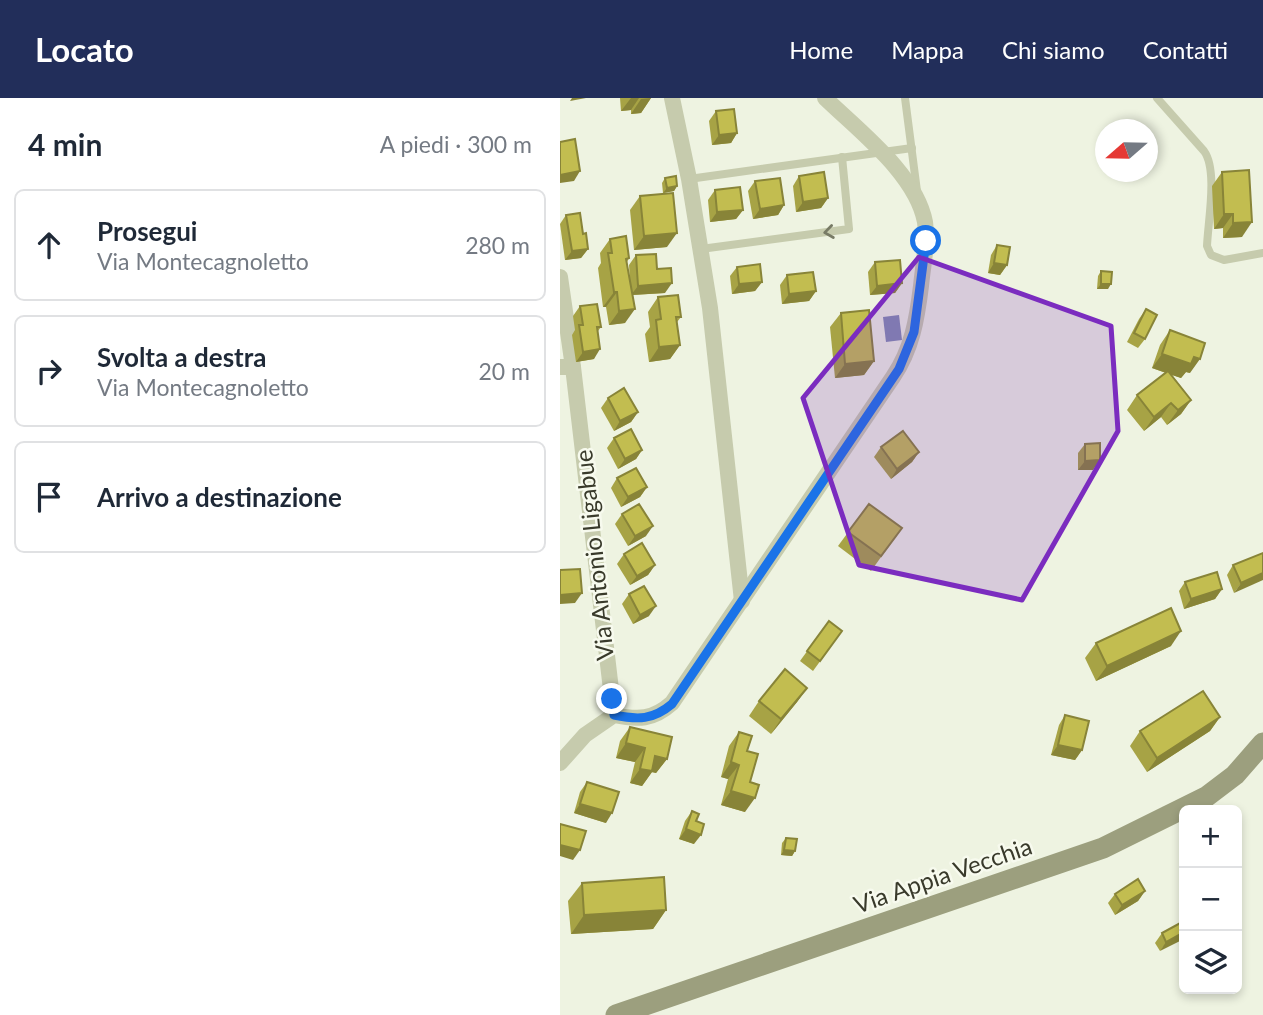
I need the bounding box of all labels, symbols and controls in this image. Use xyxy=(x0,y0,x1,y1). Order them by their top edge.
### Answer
text: Locato xyxy=(35,29,134,69)
text: Home xyxy=(789,35,853,64)
text: Mappa xyxy=(891,35,964,64)
text: Chi siamo xyxy=(1002,35,1105,64)
text: Contatti xyxy=(1143,35,1228,64)
north arrow xyxy=(1095,119,1158,182)
text: 4 min xyxy=(28,126,102,162)
text: A piedi · 300 m xyxy=(380,130,532,158)
text: Prosegui xyxy=(97,215,197,247)
one-way arrow xyxy=(823,224,834,239)
route start xyxy=(910,225,941,256)
icon: ahead xyxy=(30,226,68,264)
text: 280 m xyxy=(465,231,530,259)
text: Via Montecagnoletto xyxy=(97,247,309,275)
text: Svolta a destra xyxy=(97,341,267,373)
icon: right xyxy=(30,352,68,390)
text: 20 m xyxy=(479,357,530,385)
text: Via Montecagnoletto xyxy=(97,373,309,401)
street label: Via Antonio Ligabue xyxy=(568,448,619,662)
icon: arrive xyxy=(30,478,68,516)
text: Arrivo a destinazione xyxy=(97,481,342,513)
route end xyxy=(596,683,627,714)
map controls xyxy=(1179,805,1242,994)
button: + xyxy=(1179,805,1242,868)
street label: Via Appia Vecchia xyxy=(850,831,1035,919)
button: − xyxy=(1179,868,1242,931)
button: layers xyxy=(1179,931,1242,994)

